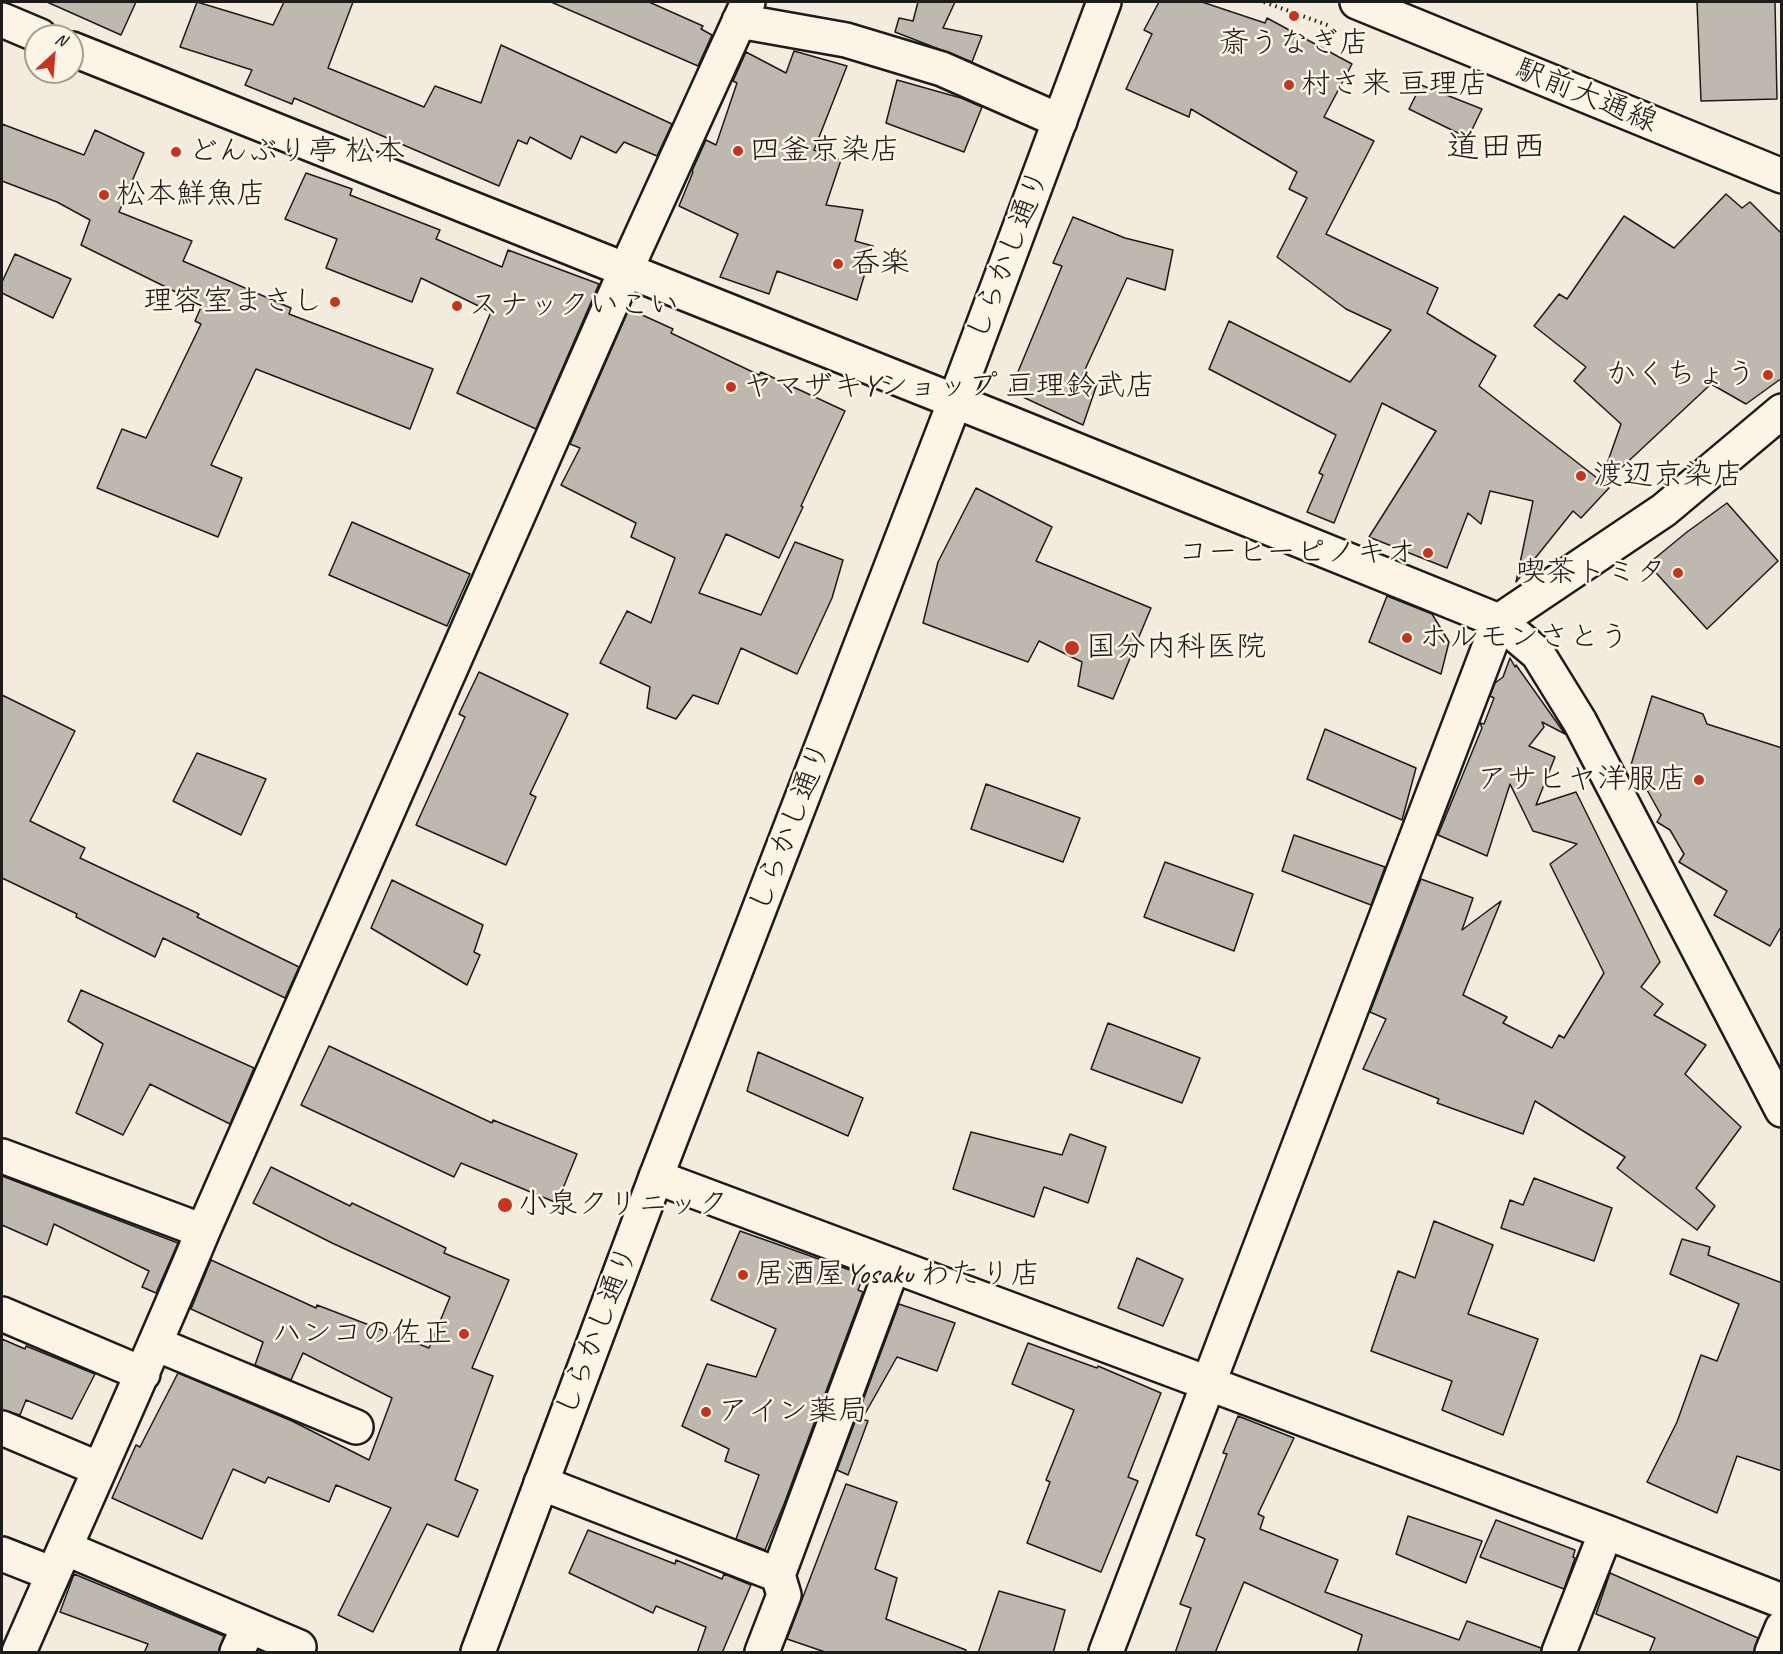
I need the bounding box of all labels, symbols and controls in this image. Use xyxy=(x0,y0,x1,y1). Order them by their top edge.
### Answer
marker: 斎うなぎ店 xyxy=(1287,9,1301,23)
north arrow xyxy=(24,24,84,84)
place label: 斎うなぎ店 xyxy=(1219,26,1369,62)
text: N xyxy=(52,28,70,51)
street label: 駅前大通線 xyxy=(1510,51,1662,141)
place label: 村さ来 亘理店 xyxy=(1301,67,1488,103)
marker: 村さ来 亘理店 xyxy=(1282,78,1296,92)
district label: 道田西 xyxy=(1447,128,1545,168)
place label: 四釜京染店 xyxy=(750,133,900,169)
place label: どんぶり亭 松本 xyxy=(188,134,405,170)
marker: 四釜京染店 xyxy=(731,144,745,158)
marker: どんぶり亭 松本 xyxy=(169,145,183,159)
street label: しらかし通り xyxy=(960,165,1058,345)
place label: 松本鮮魚店 xyxy=(116,177,266,213)
marker: 松本鮮魚店 xyxy=(97,188,111,202)
place label: 呑楽 xyxy=(850,246,910,282)
marker: 呑楽 xyxy=(831,257,845,271)
place label: 理容室まさし xyxy=(143,284,323,320)
place label: スナックいこい xyxy=(469,288,679,324)
marker: 理容室まさし xyxy=(328,295,342,309)
marker: スナックいこい xyxy=(450,299,464,313)
place label: かくちょう xyxy=(1606,357,1756,393)
marker: かくちょう xyxy=(1761,368,1775,382)
place label: ヤマザキYショップ 亘理鈴武店 xyxy=(743,369,1155,405)
marker: ヤマザキYショップ 亘理鈴武店 xyxy=(724,380,738,394)
place label: 渡辺京染店 xyxy=(1593,458,1743,494)
marker: 渡辺京染店 xyxy=(1574,469,1588,483)
place label: コーヒーピノキオ xyxy=(1178,535,1416,571)
marker: コーヒーピノキオ xyxy=(1421,546,1435,560)
place label: 喫茶トミタ xyxy=(1516,555,1666,591)
marker: 喫茶トミタ xyxy=(1671,566,1685,580)
place label: ホルモンさとう xyxy=(1419,620,1629,656)
place label: 国分内科医院 xyxy=(1086,630,1266,666)
marker: ホルモンさとう xyxy=(1400,631,1414,645)
marker: 国分内科医院 xyxy=(1063,639,1081,657)
street label: しらかし通り xyxy=(742,737,840,917)
place label: アサヒヤ洋服店 xyxy=(1477,762,1687,798)
marker: アサヒヤ洋服店 xyxy=(1692,773,1706,787)
place label: 小泉クリニック xyxy=(518,1187,728,1223)
marker: 小泉クリニック xyxy=(496,1196,514,1214)
street label: しらかし通り xyxy=(549,1241,647,1421)
place label: 居酒屋Yosaku わたり店 xyxy=(755,1257,1040,1293)
marker: 居酒屋Yosaku わたり店 xyxy=(736,1268,750,1282)
place label: ハンコの佐正 xyxy=(272,1316,452,1352)
marker: ハンコの佐正 xyxy=(457,1327,471,1341)
place label: アイン薬局 xyxy=(718,1394,868,1430)
marker: アイン薬局 xyxy=(699,1405,713,1419)

